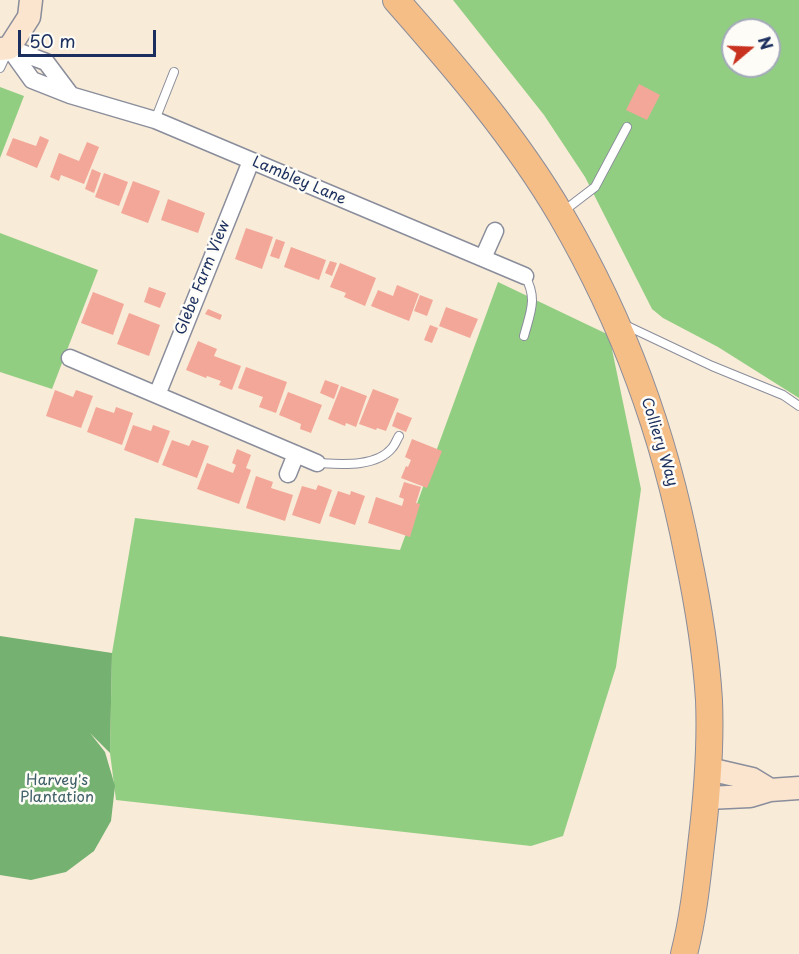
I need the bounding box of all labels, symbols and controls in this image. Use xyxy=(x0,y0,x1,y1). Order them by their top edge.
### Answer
scale bar xyxy=(21,18,159,56)
north arrow xyxy=(721,18,781,78)
text: 50 m xyxy=(29,27,76,54)
text: N xyxy=(753,33,780,53)
street label: Lambley Lane xyxy=(249,153,349,209)
street label: Glebe Farm View xyxy=(172,218,234,338)
street label: Colliery Way xyxy=(637,395,681,489)
park label: Harvey's Plantation xyxy=(20,772,94,807)

